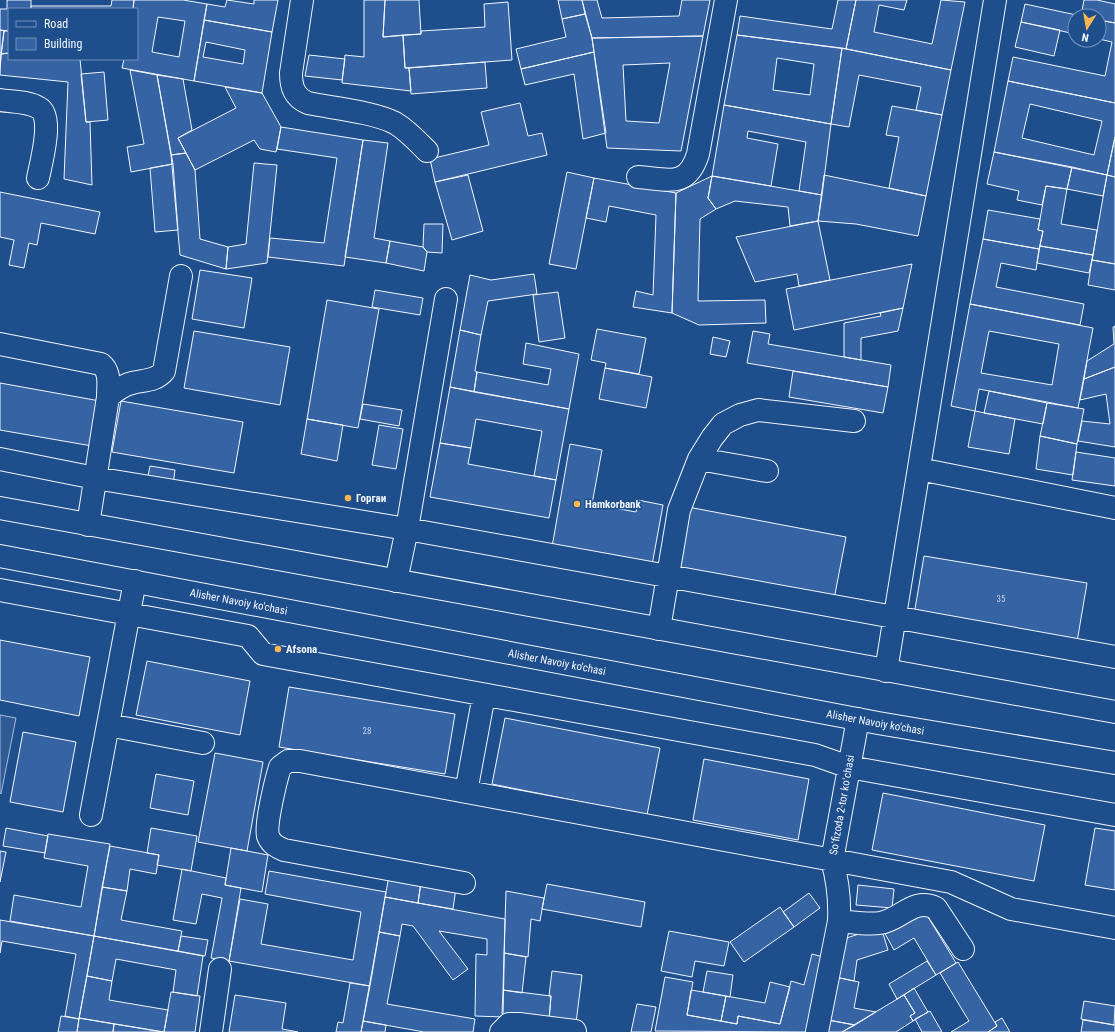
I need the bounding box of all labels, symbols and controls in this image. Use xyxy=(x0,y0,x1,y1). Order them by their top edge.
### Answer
legend xyxy=(8,8,138,60)
north arrow xyxy=(1067,8,1107,48)
text: Road xyxy=(44,17,68,31)
text: N xyxy=(1080,30,1090,44)
text: Building xyxy=(44,37,82,51)
place label: Горгаи xyxy=(356,492,386,505)
marker: Горгаи xyxy=(343,493,353,503)
place label: Hamkorbank xyxy=(585,498,642,511)
marker: Hamkorbank xyxy=(572,499,582,509)
street label: Alisher Navoiy ko'chasi xyxy=(189,586,289,617)
house number: 35 xyxy=(997,594,1006,604)
place label: Afsona xyxy=(286,643,317,656)
marker: Afsona xyxy=(273,644,283,654)
street label: Alisher Navoiy ko'chasi xyxy=(507,646,607,678)
street label: Alisher Navoiy ko'chasi xyxy=(825,707,925,737)
house number: 28 xyxy=(363,726,371,736)
street label: Soʻfizoda 2-tor koʻchasi xyxy=(827,754,857,856)

